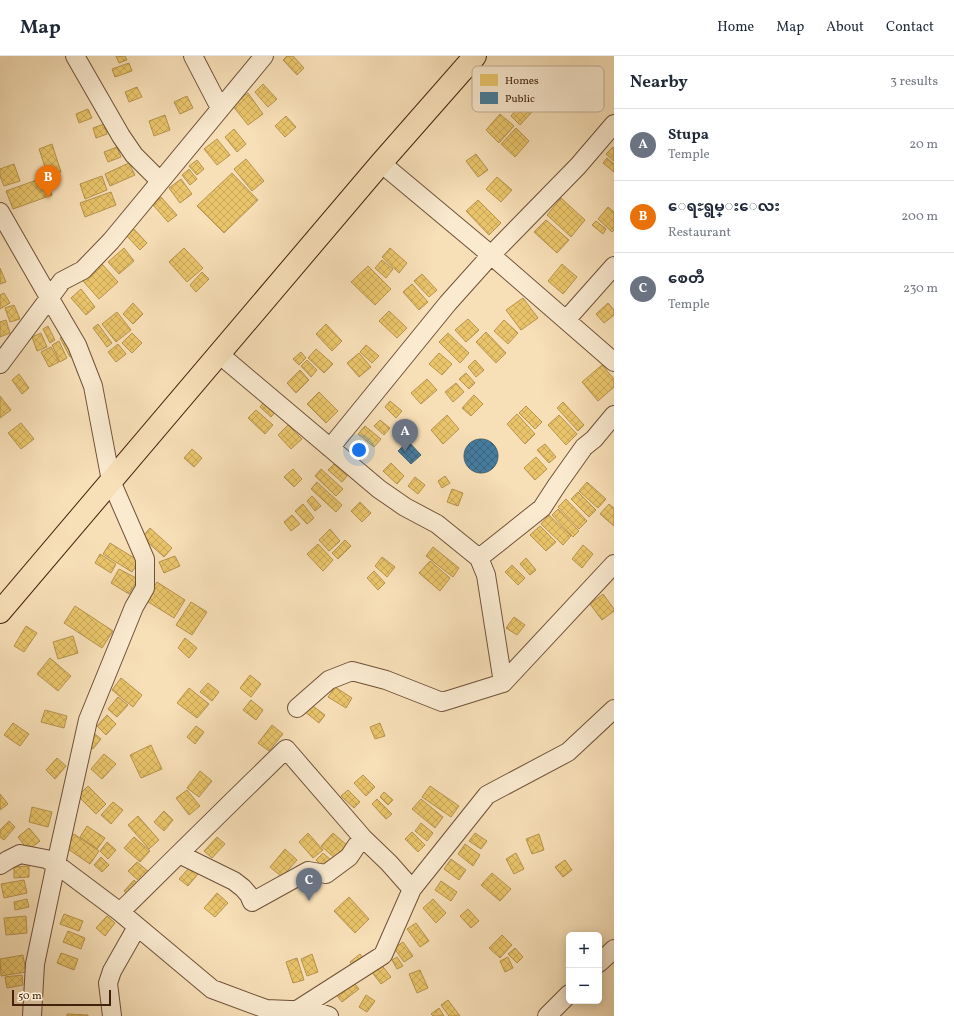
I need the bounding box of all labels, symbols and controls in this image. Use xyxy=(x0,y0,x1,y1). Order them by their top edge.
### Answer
text: Map xyxy=(20,15,61,41)
text: Home xyxy=(717,18,754,37)
text: Map xyxy=(776,18,804,37)
text: About xyxy=(826,18,864,37)
text: Contact xyxy=(886,18,934,37)
legend xyxy=(472,66,604,112)
text: Nearby xyxy=(630,71,688,94)
text: 3 results xyxy=(890,73,938,91)
text: Homes xyxy=(505,74,539,89)
text: Public xyxy=(505,92,535,107)
text: Stupa xyxy=(668,125,709,146)
text: A xyxy=(638,136,648,154)
text: 20 m xyxy=(909,136,938,154)
text: Temple xyxy=(668,146,710,164)
pin: B xyxy=(35,165,61,198)
text: ေရႊရွမ္းေလး xyxy=(668,197,780,218)
text: B xyxy=(639,208,647,226)
text: 200 m xyxy=(901,208,938,226)
text: Restaurant xyxy=(668,224,731,242)
text: စေတီ xyxy=(668,269,705,290)
text: C xyxy=(639,280,647,298)
text: 230 m xyxy=(903,280,938,298)
text: Temple xyxy=(668,296,710,314)
pin: A xyxy=(392,419,418,452)
your location xyxy=(349,440,369,460)
pin: C xyxy=(296,868,322,901)
map controls xyxy=(566,932,602,1004)
button: + xyxy=(566,932,602,968)
button: − xyxy=(566,968,602,1004)
scale bar xyxy=(12,988,111,1007)
text: 50 m xyxy=(18,989,42,1004)

